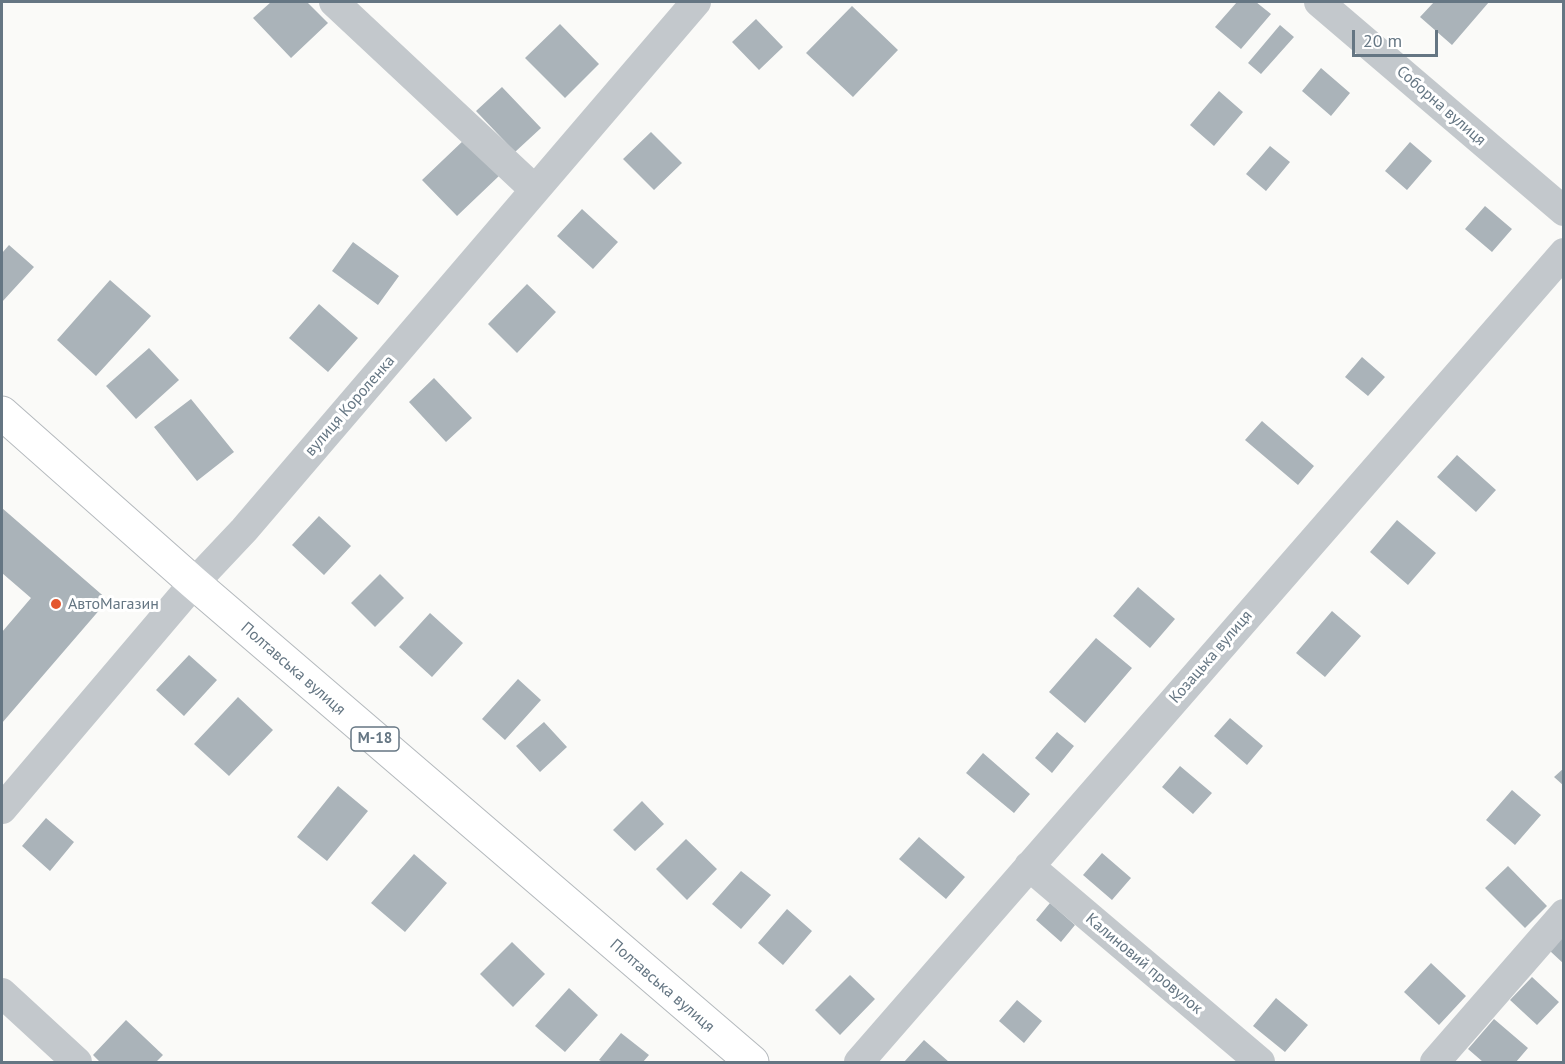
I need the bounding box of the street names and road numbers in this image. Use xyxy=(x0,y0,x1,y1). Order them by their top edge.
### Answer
street label: Соборна вулиця xyxy=(1392,62,1490,150)
street label: вулиця Короленка xyxy=(301,352,399,460)
street label: Козацька вулиця xyxy=(1165,607,1257,707)
street label: Полтавська вулиця xyxy=(237,618,349,720)
road number: М-18 xyxy=(351,727,399,751)
street label: Калиновий провулок xyxy=(1082,909,1206,1019)
street label: Полтавська вулиця xyxy=(606,935,718,1037)

